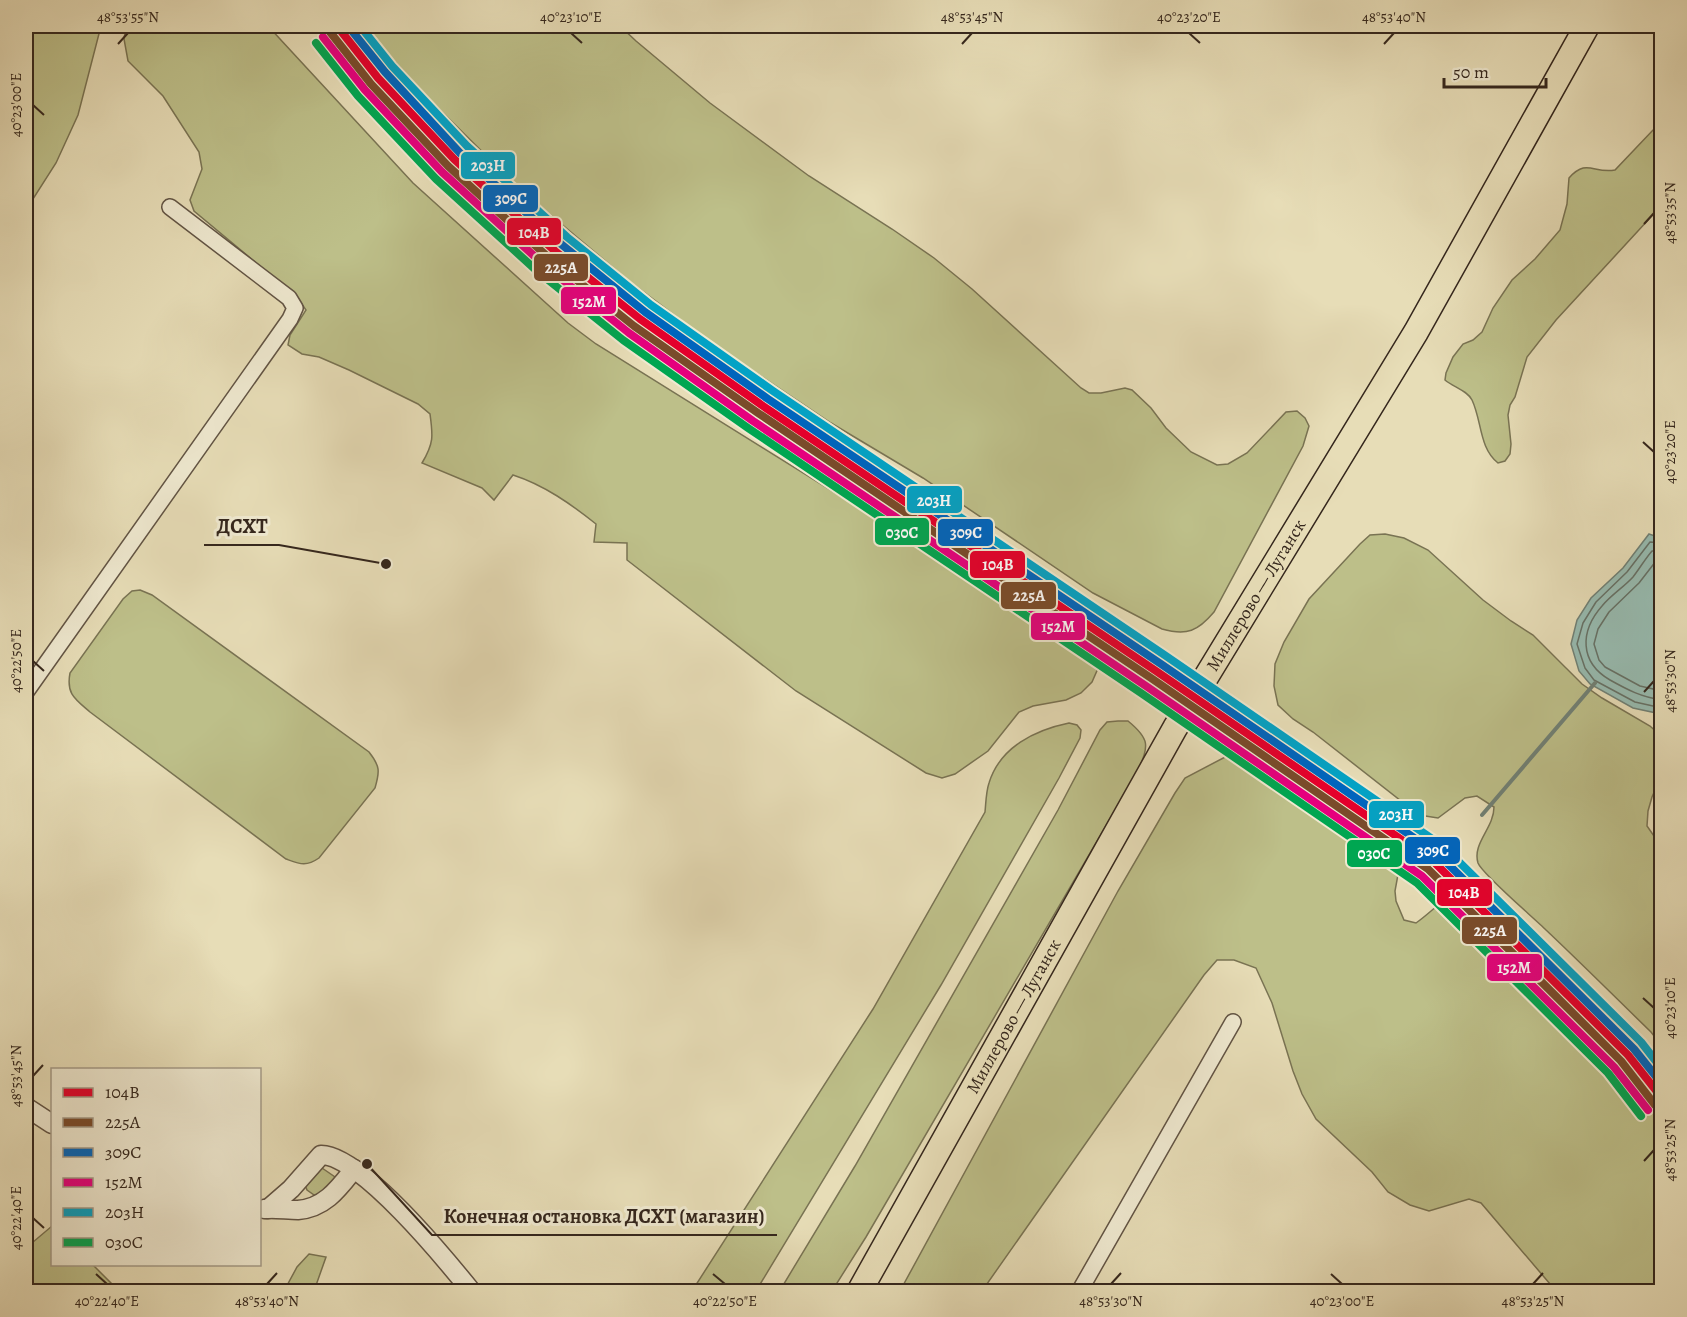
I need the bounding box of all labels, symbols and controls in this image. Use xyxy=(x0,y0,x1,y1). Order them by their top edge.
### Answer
text: 48°53'55"N xyxy=(97,7,159,27)
text: 40°23'10"E xyxy=(540,7,602,27)
text: 48°53'45"N xyxy=(941,7,1003,27)
text: 40°23'20"E xyxy=(1157,7,1221,27)
text: 48°53'40"N xyxy=(1362,7,1426,27)
scale bar xyxy=(1444,51,1546,89)
text: 50 m xyxy=(1453,60,1489,84)
text: 40°23'00"E xyxy=(6,73,26,137)
line badge: 203Н xyxy=(460,151,516,180)
text: 203Н xyxy=(471,155,505,177)
text: 48°53'35"N xyxy=(1660,182,1680,244)
line badge: 309С xyxy=(482,184,539,213)
text: 309С xyxy=(495,188,527,210)
line badge: 104В xyxy=(506,217,562,246)
text: 104В xyxy=(518,222,550,244)
line badge: 225А xyxy=(533,253,589,282)
text: 225А xyxy=(545,257,578,279)
line badge: 152М xyxy=(560,286,617,315)
text: 152М xyxy=(572,291,606,313)
text: 40°23'20"E xyxy=(1660,420,1680,484)
line badge: 203Н xyxy=(906,485,963,514)
text: 203Н xyxy=(917,490,951,512)
callout: ДСХТ xyxy=(204,507,279,545)
text: ДСХТ xyxy=(217,513,268,540)
street label: Миллерово — Луганск xyxy=(1200,515,1311,676)
line badge: 030C xyxy=(874,517,930,546)
line badge: 309С xyxy=(937,518,994,547)
text: 030C xyxy=(886,522,919,544)
text: 309С xyxy=(950,522,982,544)
line badge: 104В xyxy=(969,550,1026,579)
text: 104В xyxy=(982,554,1014,576)
line badge: 225А xyxy=(1000,581,1057,610)
text: 225А xyxy=(1013,585,1046,607)
line badge: 152М xyxy=(1030,612,1086,641)
text: 152М xyxy=(1041,616,1075,638)
text: 40°22'50"E xyxy=(6,629,26,693)
text: 48°53'30"N xyxy=(1660,649,1680,713)
line badge: 203Н xyxy=(1368,800,1425,829)
text: 203Н xyxy=(1379,804,1413,826)
line badge: 309С xyxy=(1404,836,1461,865)
line badge: 030C xyxy=(1346,839,1403,868)
text: 309С xyxy=(1417,840,1449,862)
text: 030C xyxy=(1358,843,1391,865)
line badge: 104В xyxy=(1436,878,1493,907)
text: 104В xyxy=(1448,882,1480,904)
line badge: 225А xyxy=(1461,916,1518,945)
text: 225А xyxy=(1474,920,1507,942)
street label: Миллерово — Луганск xyxy=(961,935,1066,1098)
line badge: 152М xyxy=(1486,953,1543,982)
text: 152М xyxy=(1497,957,1531,979)
text: 40°23'10"E xyxy=(1660,977,1680,1039)
text: 48°53'45"N xyxy=(6,1045,26,1107)
legend xyxy=(51,1068,261,1266)
text: 104В xyxy=(105,1080,140,1104)
text: 225А xyxy=(105,1110,141,1134)
text: 48°53'25"N xyxy=(1660,1118,1680,1181)
text: 309С xyxy=(105,1140,142,1164)
text: 152М xyxy=(105,1170,143,1194)
text: 40°22'40"E xyxy=(6,1186,26,1250)
callout: Конечная остановка ДСХТ (магазин) xyxy=(432,1197,777,1235)
text: 203Н xyxy=(105,1200,144,1224)
text: Конечная остановка ДСХТ (магазин) xyxy=(444,1203,764,1230)
text: 030C xyxy=(105,1230,143,1254)
text: 40°22'40"E xyxy=(75,1291,139,1311)
text: 48°53'40"N xyxy=(235,1291,299,1311)
text: 40°22'50"E xyxy=(693,1291,757,1311)
text: 48°53'30"N xyxy=(1079,1291,1143,1311)
text: 40°23'00"E xyxy=(1310,1291,1374,1311)
text: 48°53'25"N xyxy=(1502,1291,1565,1311)

